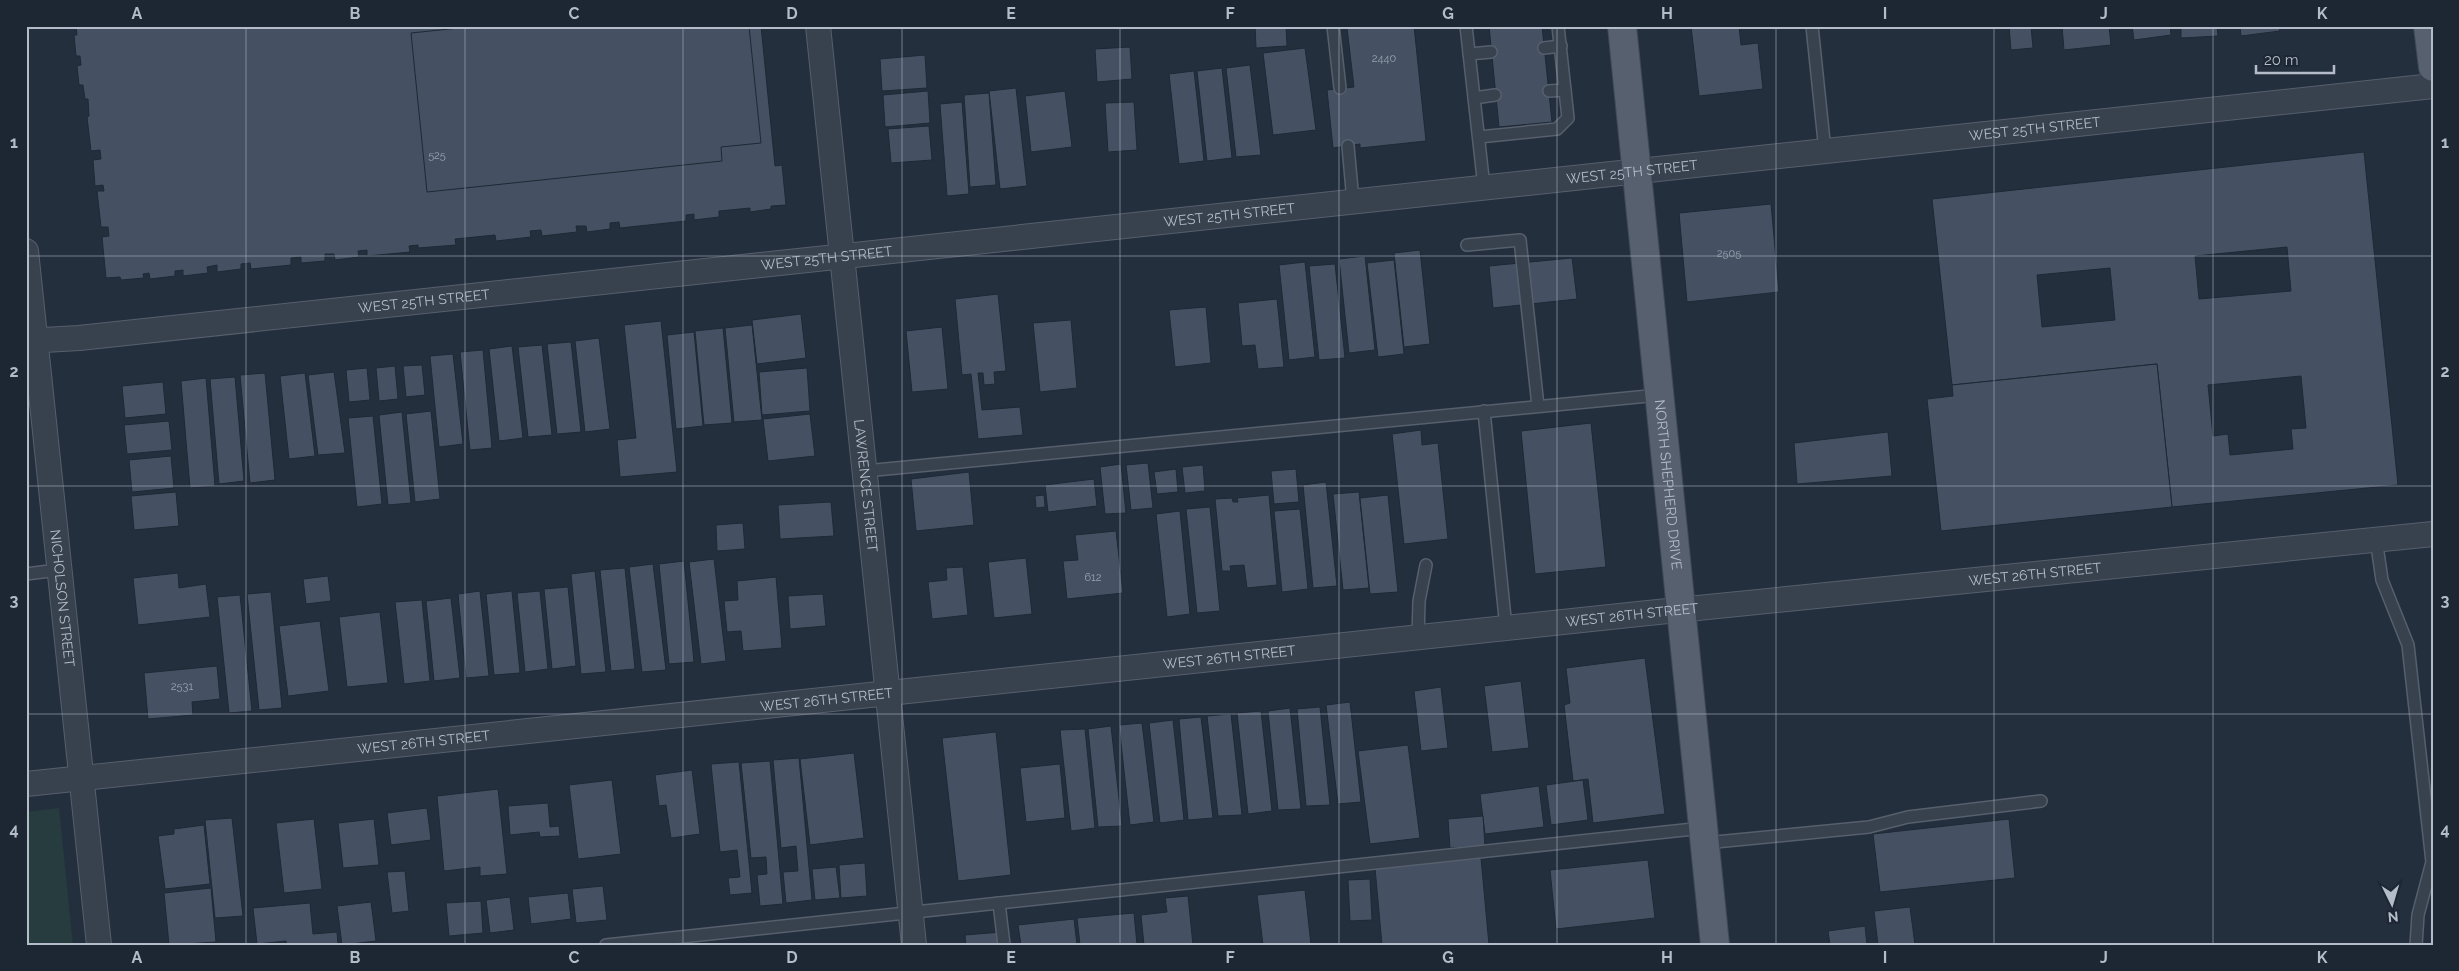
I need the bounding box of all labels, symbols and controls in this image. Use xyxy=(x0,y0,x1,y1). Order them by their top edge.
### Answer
text: A xyxy=(132,4,143,23)
text: B xyxy=(350,4,361,23)
text: C xyxy=(569,4,580,23)
text: D xyxy=(786,4,798,23)
text: E xyxy=(1006,4,1016,23)
text: F xyxy=(1225,4,1235,23)
text: G xyxy=(1442,4,1454,23)
text: H xyxy=(1661,4,1673,23)
text: I xyxy=(1883,4,1887,23)
text: J xyxy=(2100,4,2108,23)
text: K xyxy=(2317,4,2328,23)
scale bar xyxy=(2256,42,2334,74)
text: 20 m xyxy=(2264,51,2299,69)
house number: 2440 xyxy=(1372,52,1397,65)
street label: WEST 25TH STREET xyxy=(1968,114,2102,144)
text: 1 xyxy=(10,133,18,152)
text: 1 xyxy=(2441,133,2449,152)
house number: 525 xyxy=(428,149,446,162)
street label: WEST 25TH STREET xyxy=(1566,157,1699,187)
street label: WEST 25TH STREET xyxy=(1163,200,1296,230)
street label: WEST 25TH STREET xyxy=(760,243,894,273)
house number: 2505 xyxy=(1717,247,1741,260)
street label: WEST 25TH STREET xyxy=(357,286,491,316)
text: 2 xyxy=(9,362,19,381)
text: 2 xyxy=(2440,362,2450,381)
street label: NORTH SHEPHERD DRIVE xyxy=(1652,399,1685,571)
street label: LAWRENCE STREET xyxy=(851,418,881,553)
street label: NICHOLSON STREET xyxy=(47,529,78,668)
street label: WEST 26TH STREET xyxy=(1968,559,2103,589)
house number: 612 xyxy=(1084,571,1102,584)
text: 3 xyxy=(10,591,19,610)
text: 3 xyxy=(2441,591,2450,610)
street label: WEST 26TH STREET xyxy=(1565,600,1700,630)
street label: WEST 26TH STREET xyxy=(1162,642,1297,672)
house number: 2531 xyxy=(171,680,193,693)
street label: WEST 26TH STREET xyxy=(759,685,894,715)
street label: WEST 26TH STREET xyxy=(357,727,491,757)
text: 4 xyxy=(9,820,19,839)
text: 4 xyxy=(2440,820,2450,839)
north arrow xyxy=(2366,878,2416,928)
text: N xyxy=(2387,909,2399,925)
text: A xyxy=(132,948,143,967)
text: B xyxy=(350,948,361,967)
text: C xyxy=(569,948,580,967)
text: D xyxy=(786,948,798,967)
text: E xyxy=(1006,948,1016,967)
text: F xyxy=(1225,948,1235,967)
text: G xyxy=(1442,948,1454,967)
text: H xyxy=(1661,948,1673,967)
text: I xyxy=(1883,948,1887,967)
text: J xyxy=(2100,948,2108,967)
text: K xyxy=(2317,948,2328,967)

